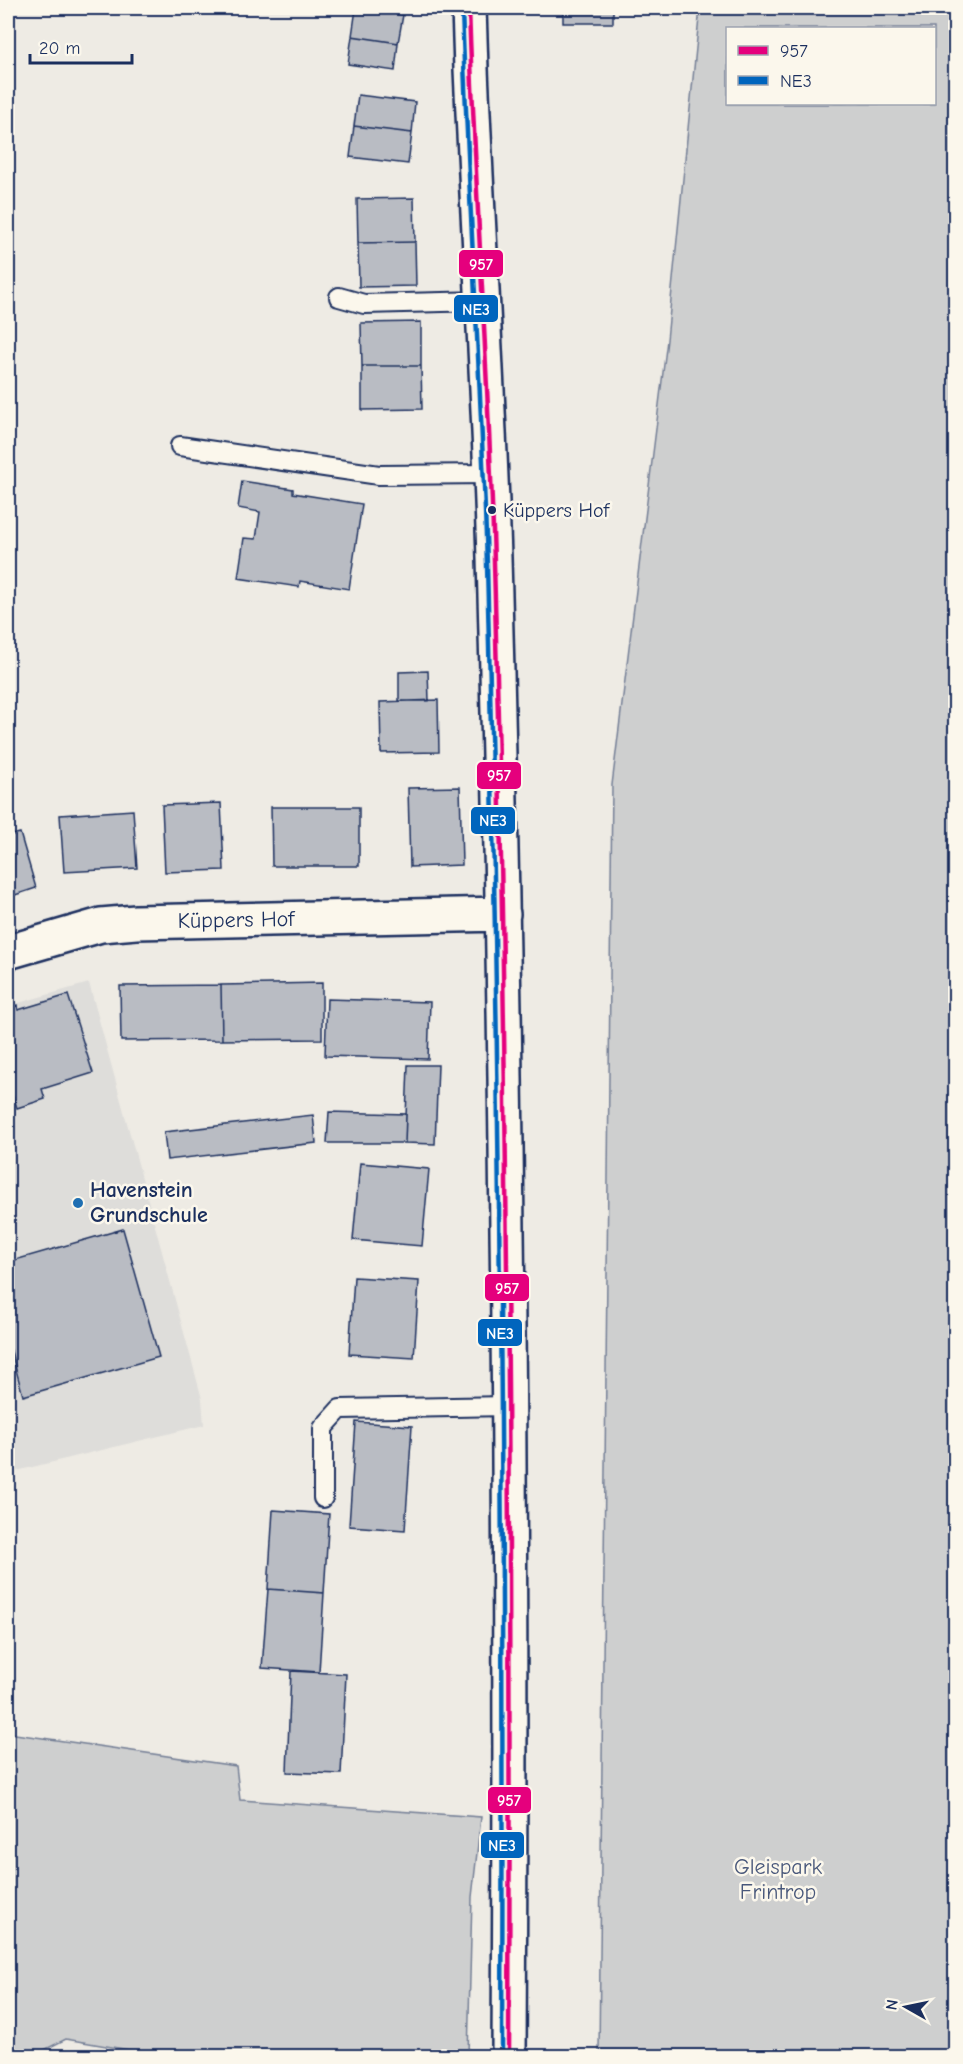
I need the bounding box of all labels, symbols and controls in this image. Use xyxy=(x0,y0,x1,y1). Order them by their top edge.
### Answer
scale bar xyxy=(30,27,132,65)
legend xyxy=(726,27,936,105)
text: 20 m xyxy=(39,38,80,59)
text: 957 xyxy=(780,41,808,62)
text: NE3 xyxy=(780,71,812,92)
line badge: 957 xyxy=(458,249,504,278)
text: 957 xyxy=(469,256,494,274)
line badge: NE3 xyxy=(453,294,499,323)
text: NE3 xyxy=(462,301,490,319)
place label: Küppers Hof xyxy=(503,499,611,522)
marker: Küppers Hof xyxy=(486,504,498,516)
line badge: 957 xyxy=(476,761,522,790)
text: 957 xyxy=(487,767,512,785)
line badge: NE3 xyxy=(470,806,516,835)
text: NE3 xyxy=(479,812,507,830)
street label: Küppers Hof xyxy=(177,906,296,934)
place label: Havenstein Grundschule xyxy=(90,1177,208,1228)
marker: Havenstein Grundschule xyxy=(71,1196,85,1210)
line badge: 957 xyxy=(484,1273,530,1302)
text: 957 xyxy=(495,1280,520,1298)
line badge: NE3 xyxy=(477,1318,523,1347)
text: NE3 xyxy=(486,1325,514,1343)
line badge: 957 xyxy=(487,1786,532,1814)
text: 957 xyxy=(497,1792,522,1810)
line badge: NE3 xyxy=(480,1831,525,1859)
text: NE3 xyxy=(488,1837,516,1855)
park label: Gleispark Frintrop xyxy=(734,1854,822,1905)
north arrow xyxy=(876,1977,936,2037)
text: N xyxy=(882,1998,902,2011)

